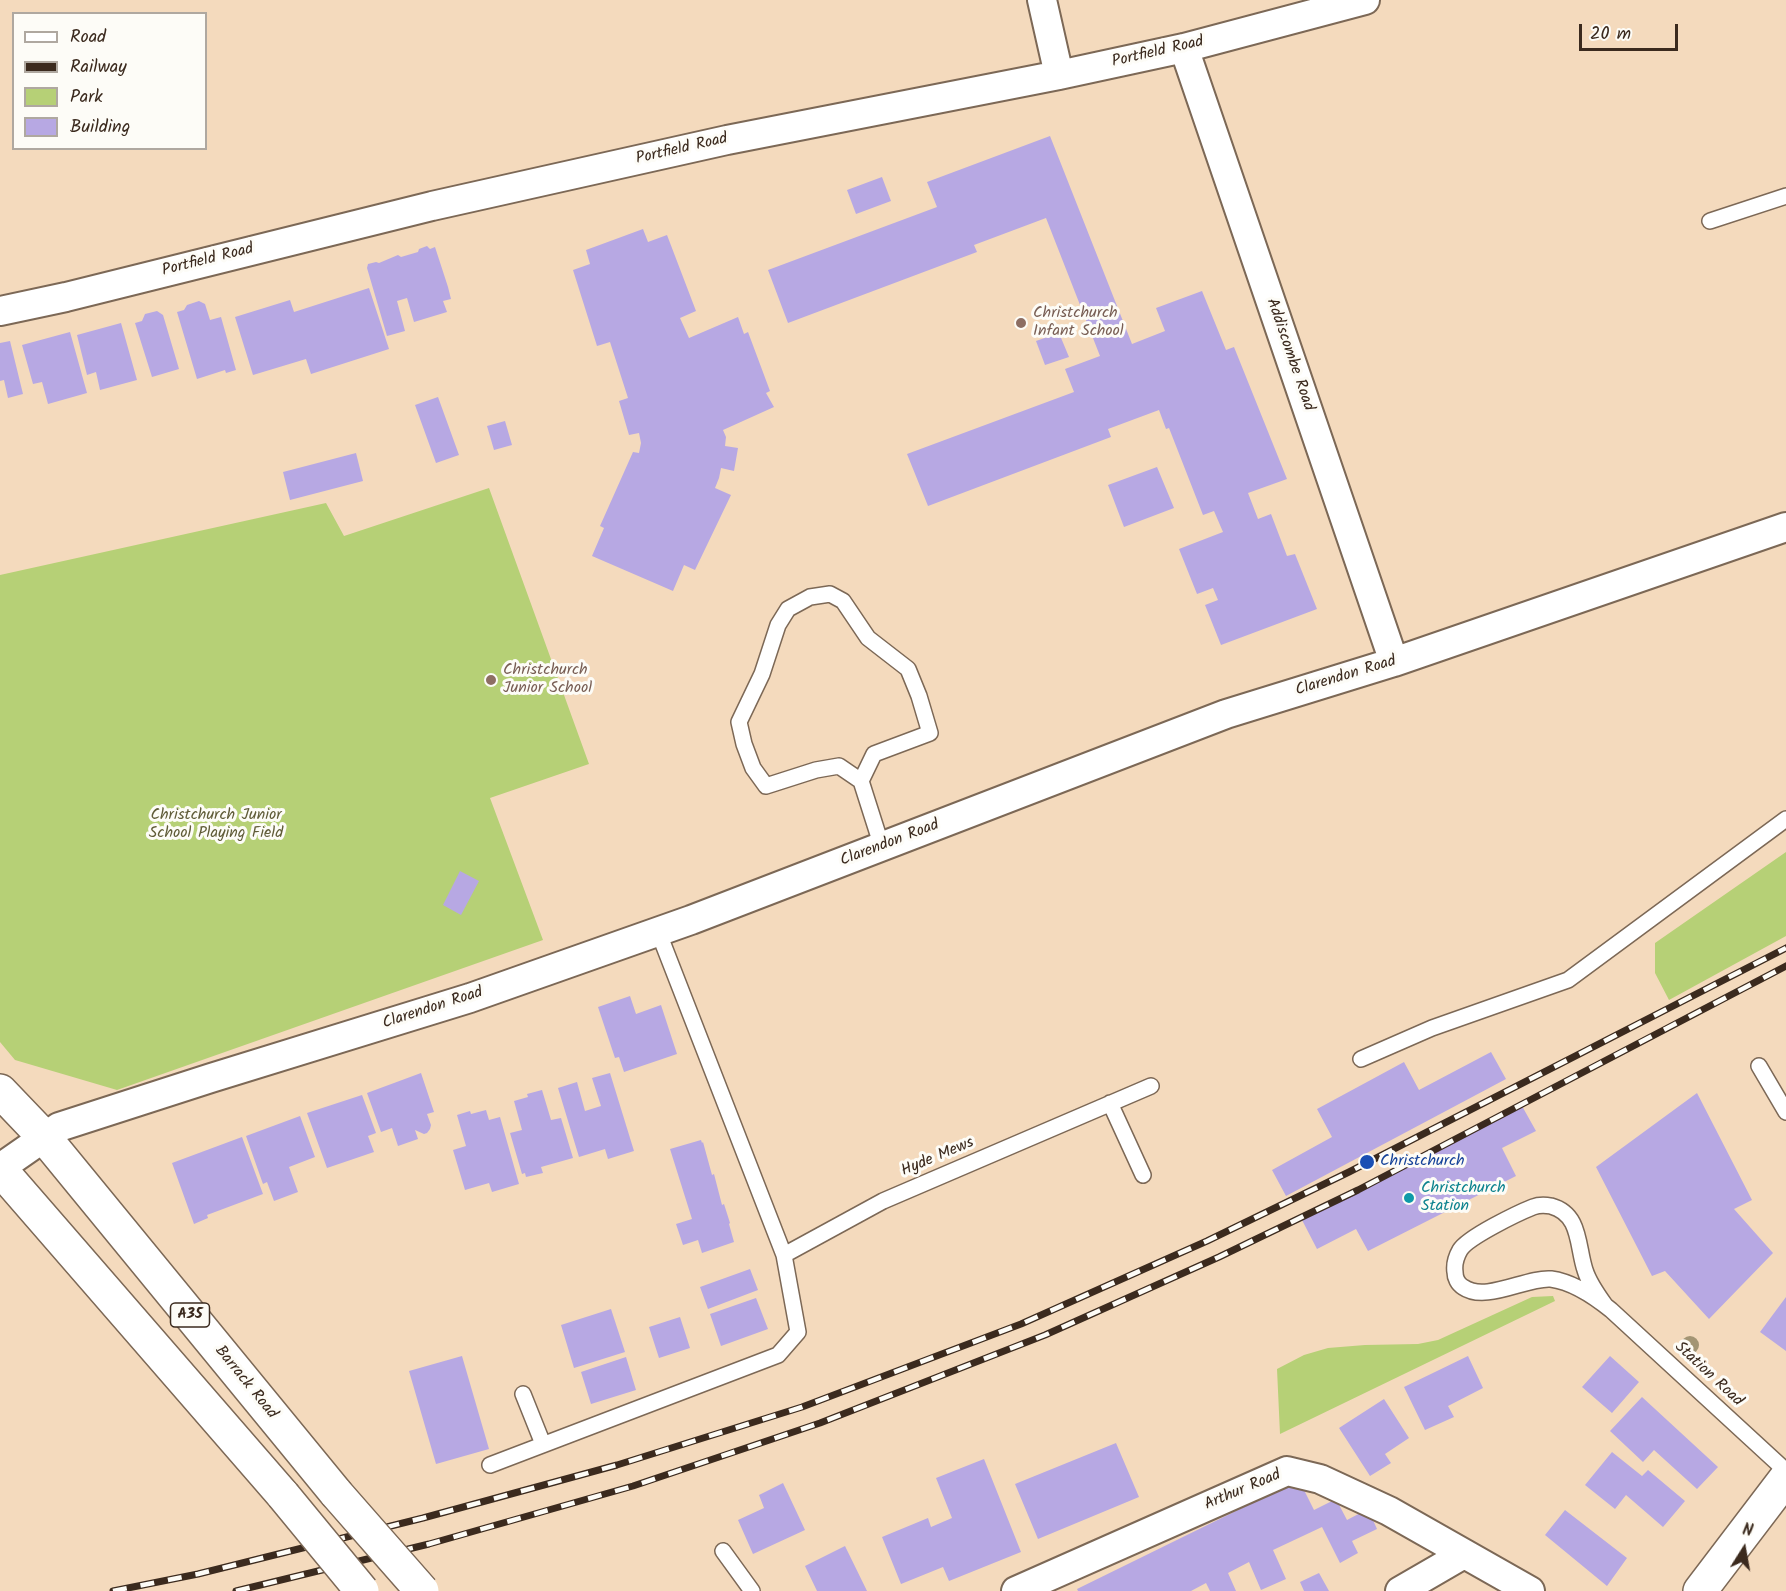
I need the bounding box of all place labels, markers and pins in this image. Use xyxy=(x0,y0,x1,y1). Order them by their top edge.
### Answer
place label: Christchurch Infant School xyxy=(1033,304,1124,342)
marker: Christchurch Infant School xyxy=(1014,316,1028,330)
place label: Christchurch Junior School xyxy=(503,661,592,699)
marker: Christchurch Junior School xyxy=(484,673,498,687)
place label: Christchurch xyxy=(1380,1152,1465,1172)
marker: Christchurch xyxy=(1358,1153,1376,1171)
place label: Christchurch Station xyxy=(1421,1179,1506,1217)
marker: Christchurch Station xyxy=(1402,1191,1416,1205)

